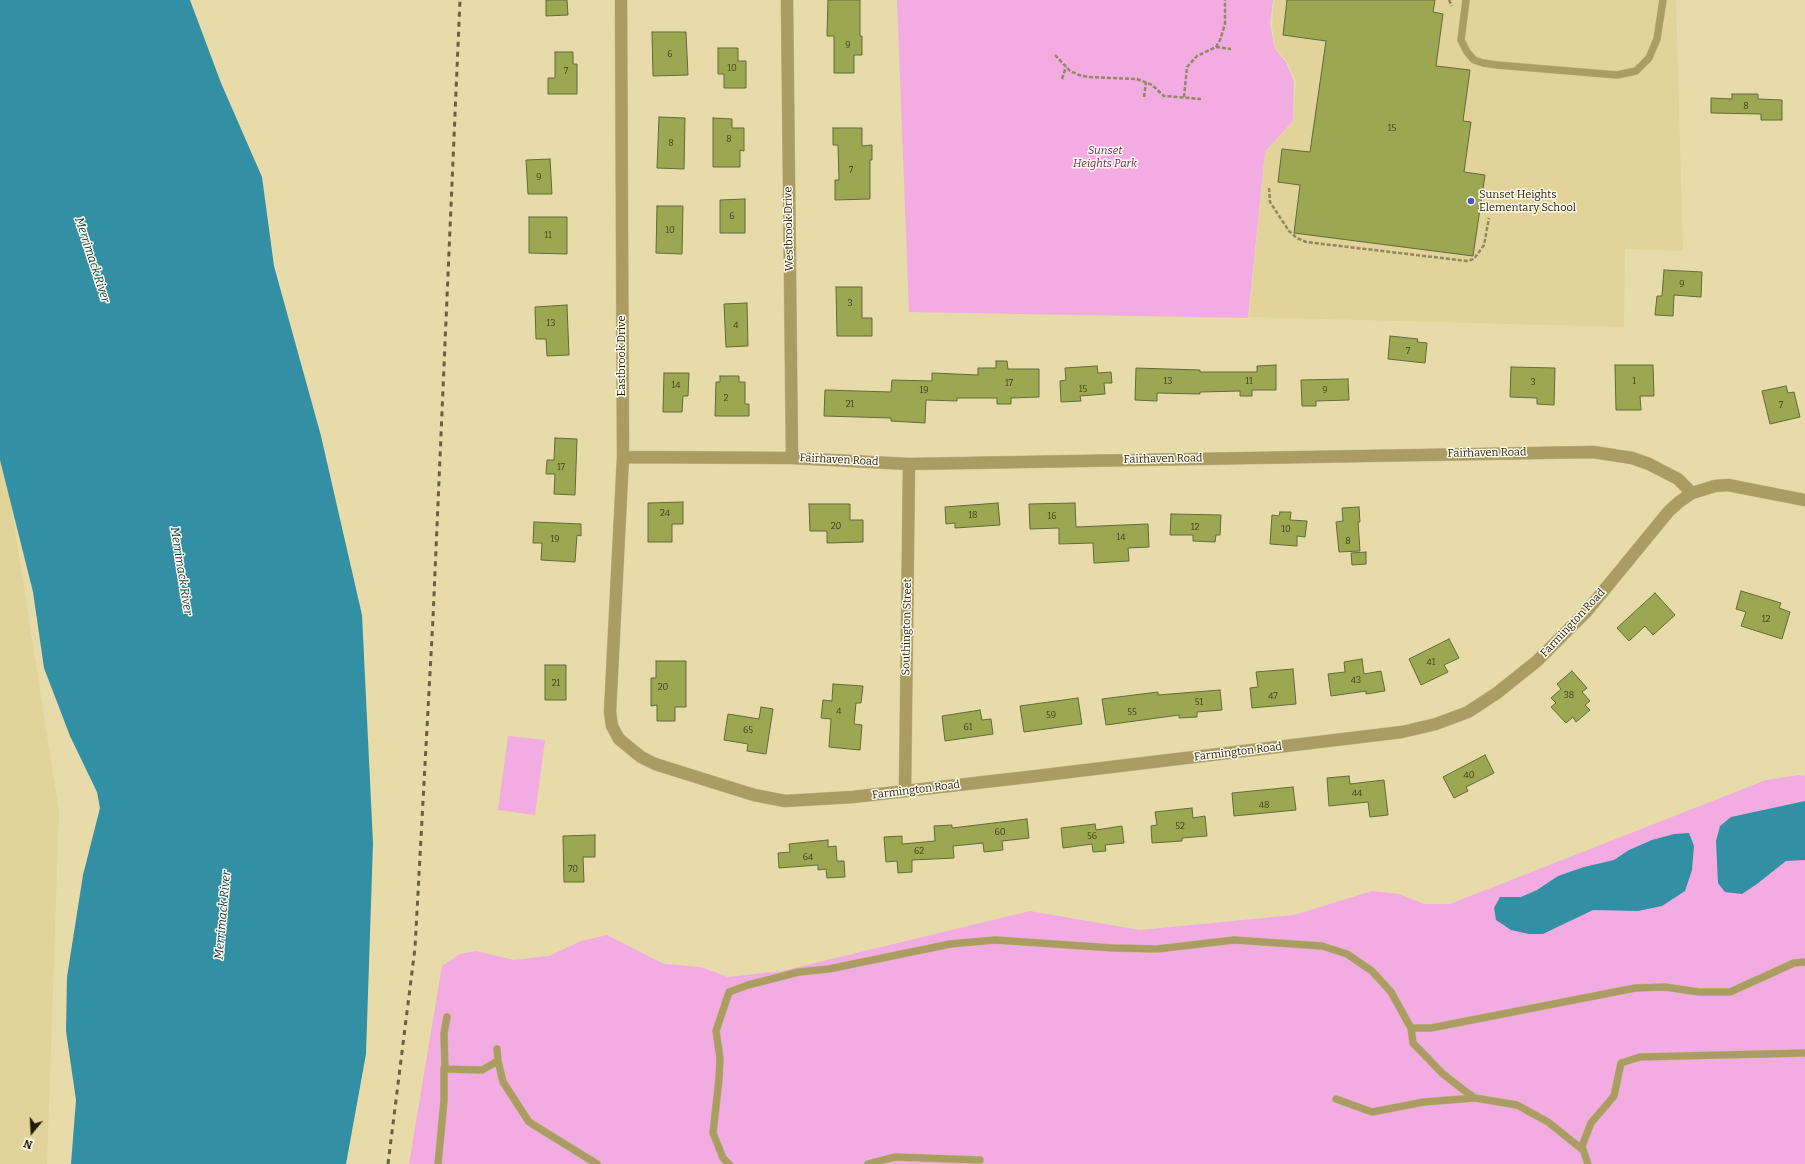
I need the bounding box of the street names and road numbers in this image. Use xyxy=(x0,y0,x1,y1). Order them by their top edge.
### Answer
street label: Westbrook Drive xyxy=(782,187,796,271)
street label: Eastbrook Drive xyxy=(615,316,629,396)
street label: Fairhaven Road xyxy=(1447,446,1527,460)
street label: Fairhaven Road xyxy=(799,451,879,469)
street label: Fairhaven Road xyxy=(1123,452,1203,466)
street label: Southington Street xyxy=(900,578,914,676)
street label: Farmington Road xyxy=(1538,586,1608,660)
street label: Farmington Road xyxy=(1193,740,1283,764)
street label: Farmington Road xyxy=(871,778,961,802)

